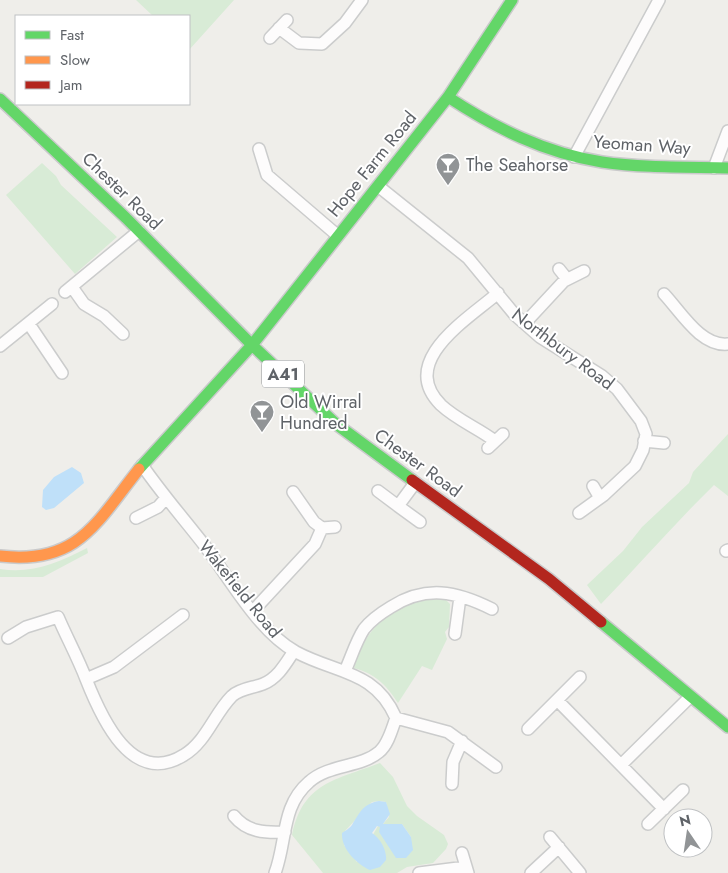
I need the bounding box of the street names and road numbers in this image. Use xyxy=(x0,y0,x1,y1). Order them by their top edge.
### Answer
street label: Hope Farm Road xyxy=(321,106,423,222)
street label: Yeoman Way xyxy=(592,129,692,161)
street label: Chester Road xyxy=(76,146,168,236)
street label: Northbury Road xyxy=(506,302,620,396)
road number: A41 xyxy=(262,360,304,388)
street label: Chester Road xyxy=(369,422,467,504)
street label: Wakefield Road xyxy=(192,534,288,644)

